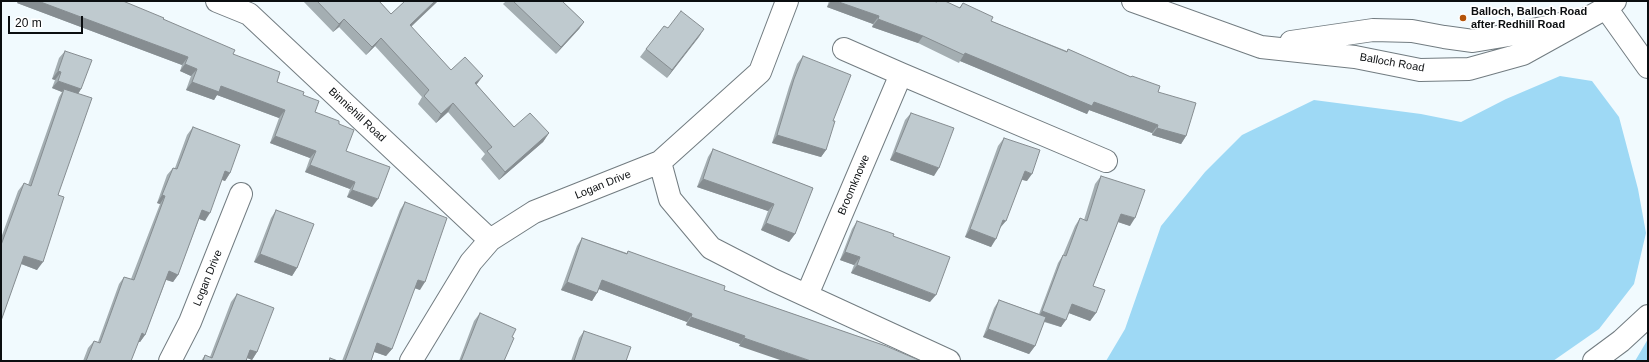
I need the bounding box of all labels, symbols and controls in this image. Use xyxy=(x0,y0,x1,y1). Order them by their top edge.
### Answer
place label: Balloch, Balloch Road after Redhill Road xyxy=(1471,5,1587,31)
scale bar xyxy=(10,8,85,34)
marker: Balloch, Balloch Road after Redhill Road xyxy=(1458,13,1468,23)
text: 20 m xyxy=(15,16,42,30)
street label: Balloch Road xyxy=(1359,51,1425,75)
street label: Binniehill Road xyxy=(326,85,388,145)
street label: Broomknowe xyxy=(835,153,873,217)
street label: Logan Drive xyxy=(573,168,633,202)
street label: Logan Drive xyxy=(191,248,225,308)

